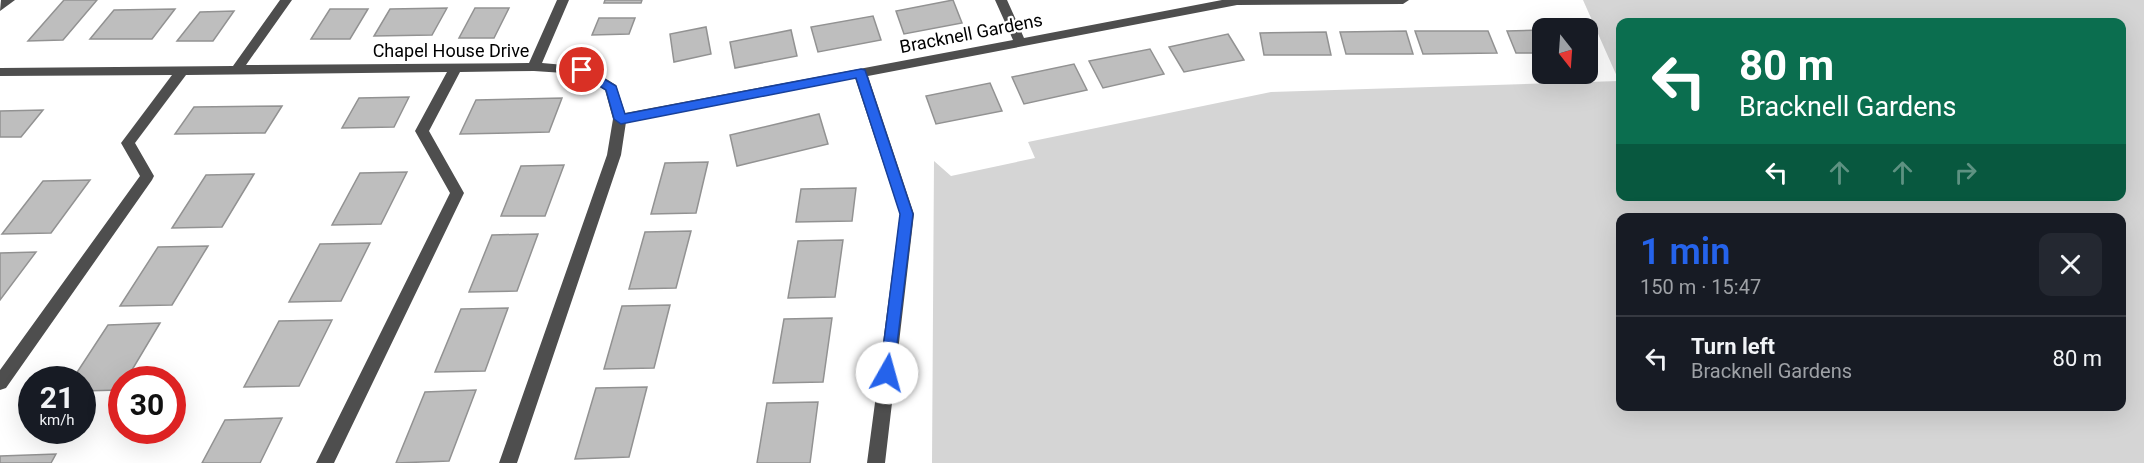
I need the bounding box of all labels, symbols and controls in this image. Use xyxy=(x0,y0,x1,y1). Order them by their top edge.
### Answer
street label: Bracknell Gardens xyxy=(898,9,1044,57)
north arrow xyxy=(1532,18,1598,84)
map controls xyxy=(1532,18,1598,84)
street label: Chapel House Drive xyxy=(373,40,529,61)
text: 80 m xyxy=(1739,41,1834,90)
icon: left xyxy=(1640,42,1718,120)
pin xyxy=(556,44,607,95)
icon: arrive xyxy=(565,53,598,86)
text: Bracknell Gardens xyxy=(1739,91,1956,123)
icon: left xyxy=(1760,156,1793,189)
icon: ahead xyxy=(1823,156,1856,189)
icon: ahead xyxy=(1886,156,1919,189)
icon: right xyxy=(1949,156,1982,189)
text: 1 min xyxy=(1640,231,1730,273)
button: close xyxy=(2039,233,2102,296)
text: 150 m · 15:47 xyxy=(1640,275,1761,299)
text: Turn left xyxy=(1691,334,1775,359)
position arrow xyxy=(855,341,919,405)
icon: left xyxy=(1640,342,1673,375)
text: 80 m xyxy=(2053,346,2102,371)
text: Bracknell Gardens xyxy=(1691,359,1852,383)
speed limit sign: 30 xyxy=(108,366,186,444)
text: 21 xyxy=(40,380,74,415)
text: km/h xyxy=(39,411,75,429)

